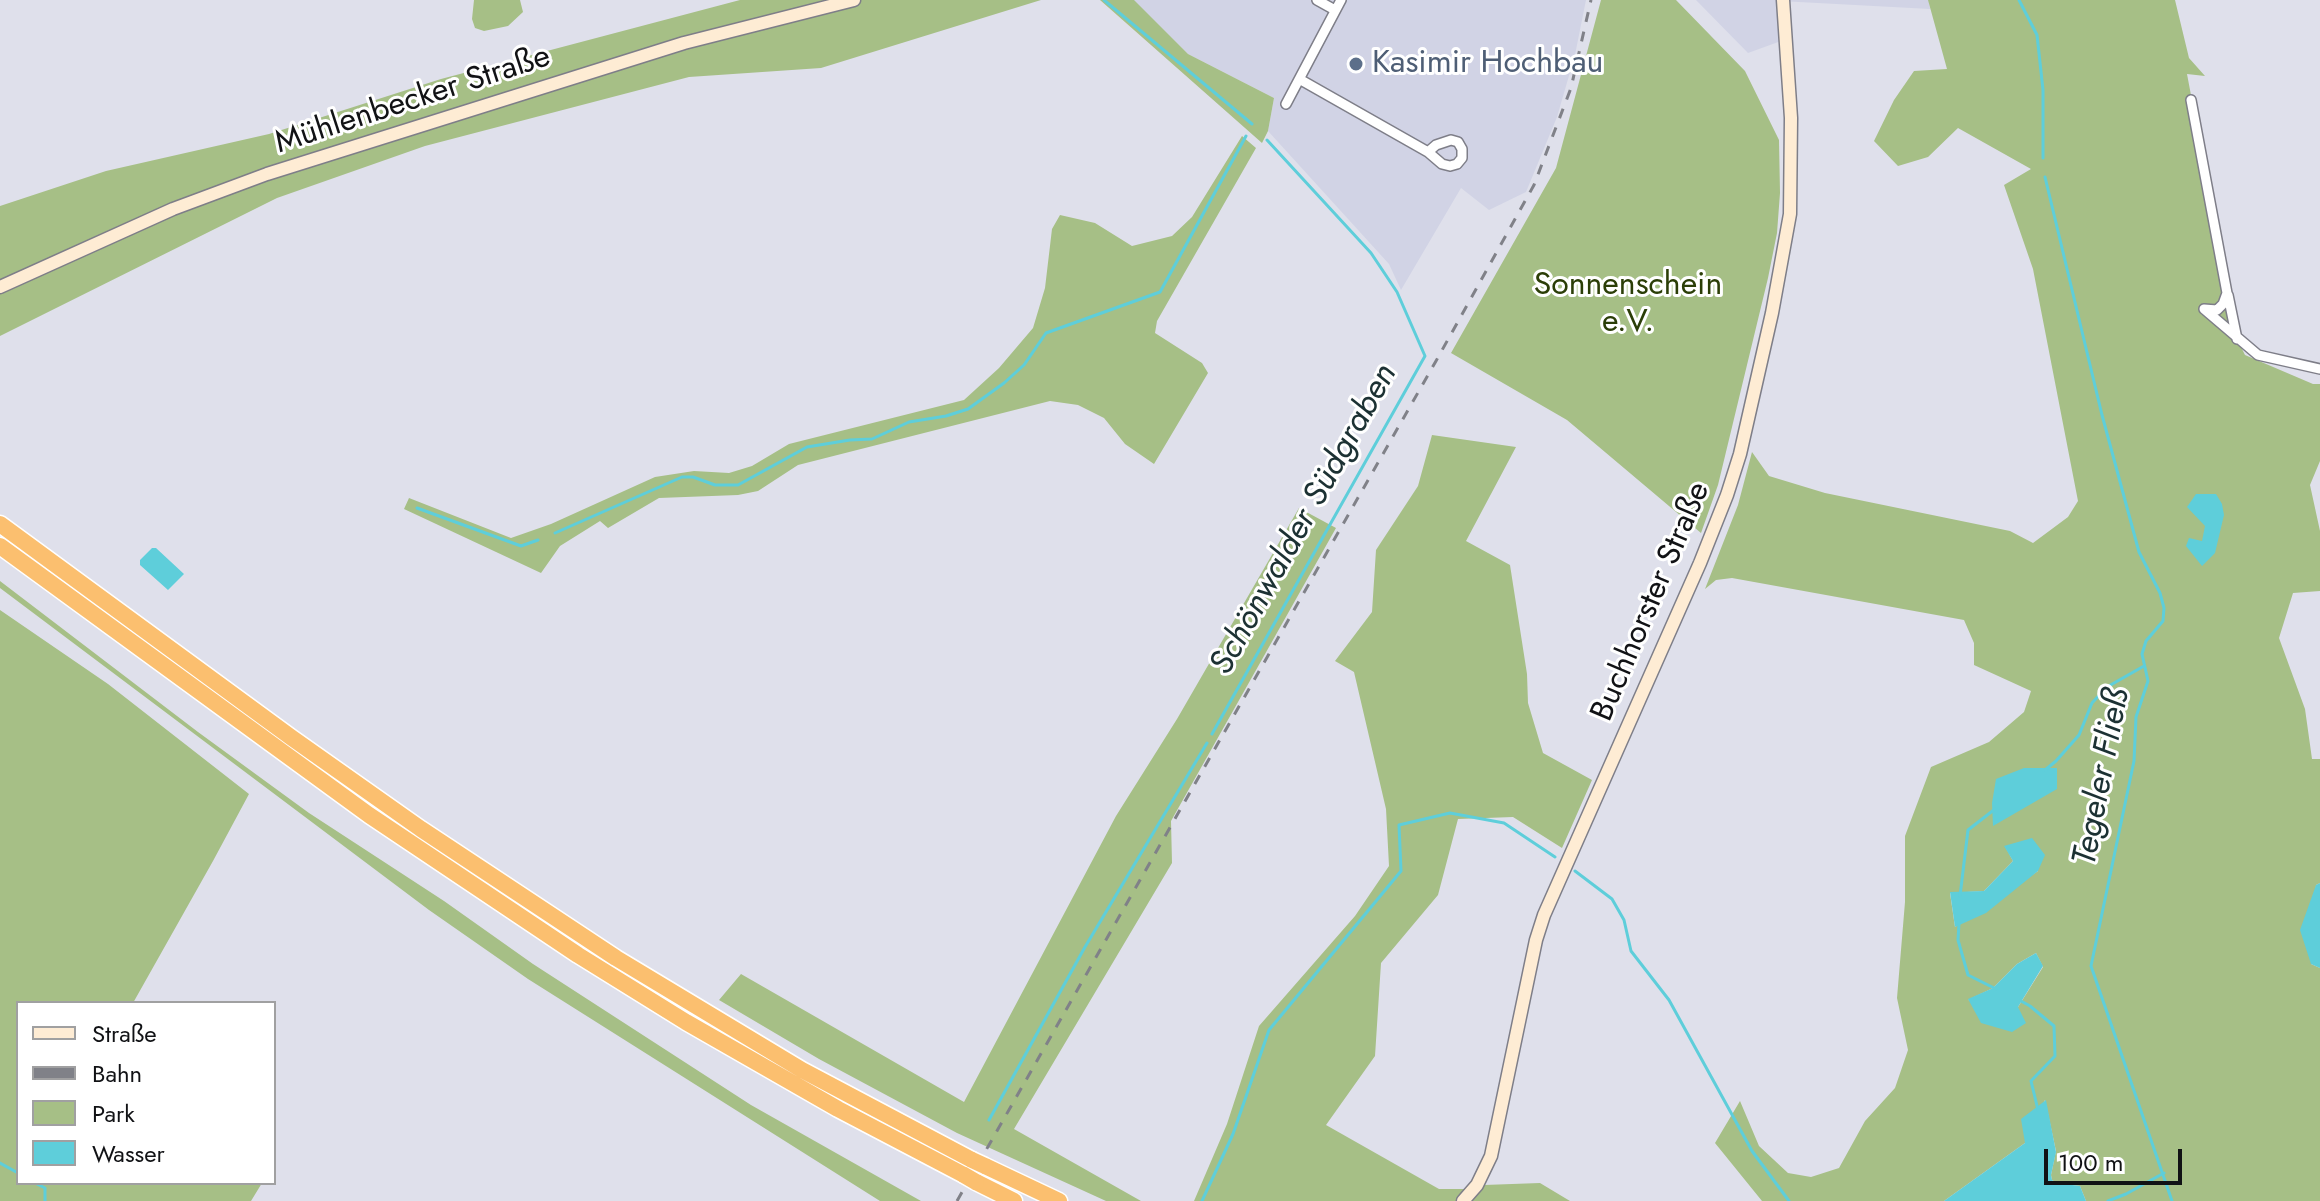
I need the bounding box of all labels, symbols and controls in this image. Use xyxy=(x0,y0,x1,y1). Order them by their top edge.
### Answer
street label: Mühlenbecker Straße xyxy=(271,38,555,164)
place label: Kasimir Hochbau xyxy=(1372,45,1603,83)
marker: Kasimir Hochbau xyxy=(1347,55,1365,73)
park label: Sonnenschein e.V. xyxy=(1534,267,1722,342)
water label: Schönwalder Südgraben xyxy=(1203,358,1407,682)
street label: Buchhorster Straße xyxy=(1584,477,1720,727)
water label: Tegeler Fließ xyxy=(2066,685,2140,869)
legend xyxy=(16,1001,276,1185)
text: Straße xyxy=(92,1016,157,1051)
text: Bahn xyxy=(92,1056,142,1091)
text: Park xyxy=(92,1096,135,1131)
scale bar xyxy=(2048,1133,2186,1183)
text: Wasser xyxy=(92,1136,165,1171)
text: 100 m xyxy=(2058,1145,2124,1180)

